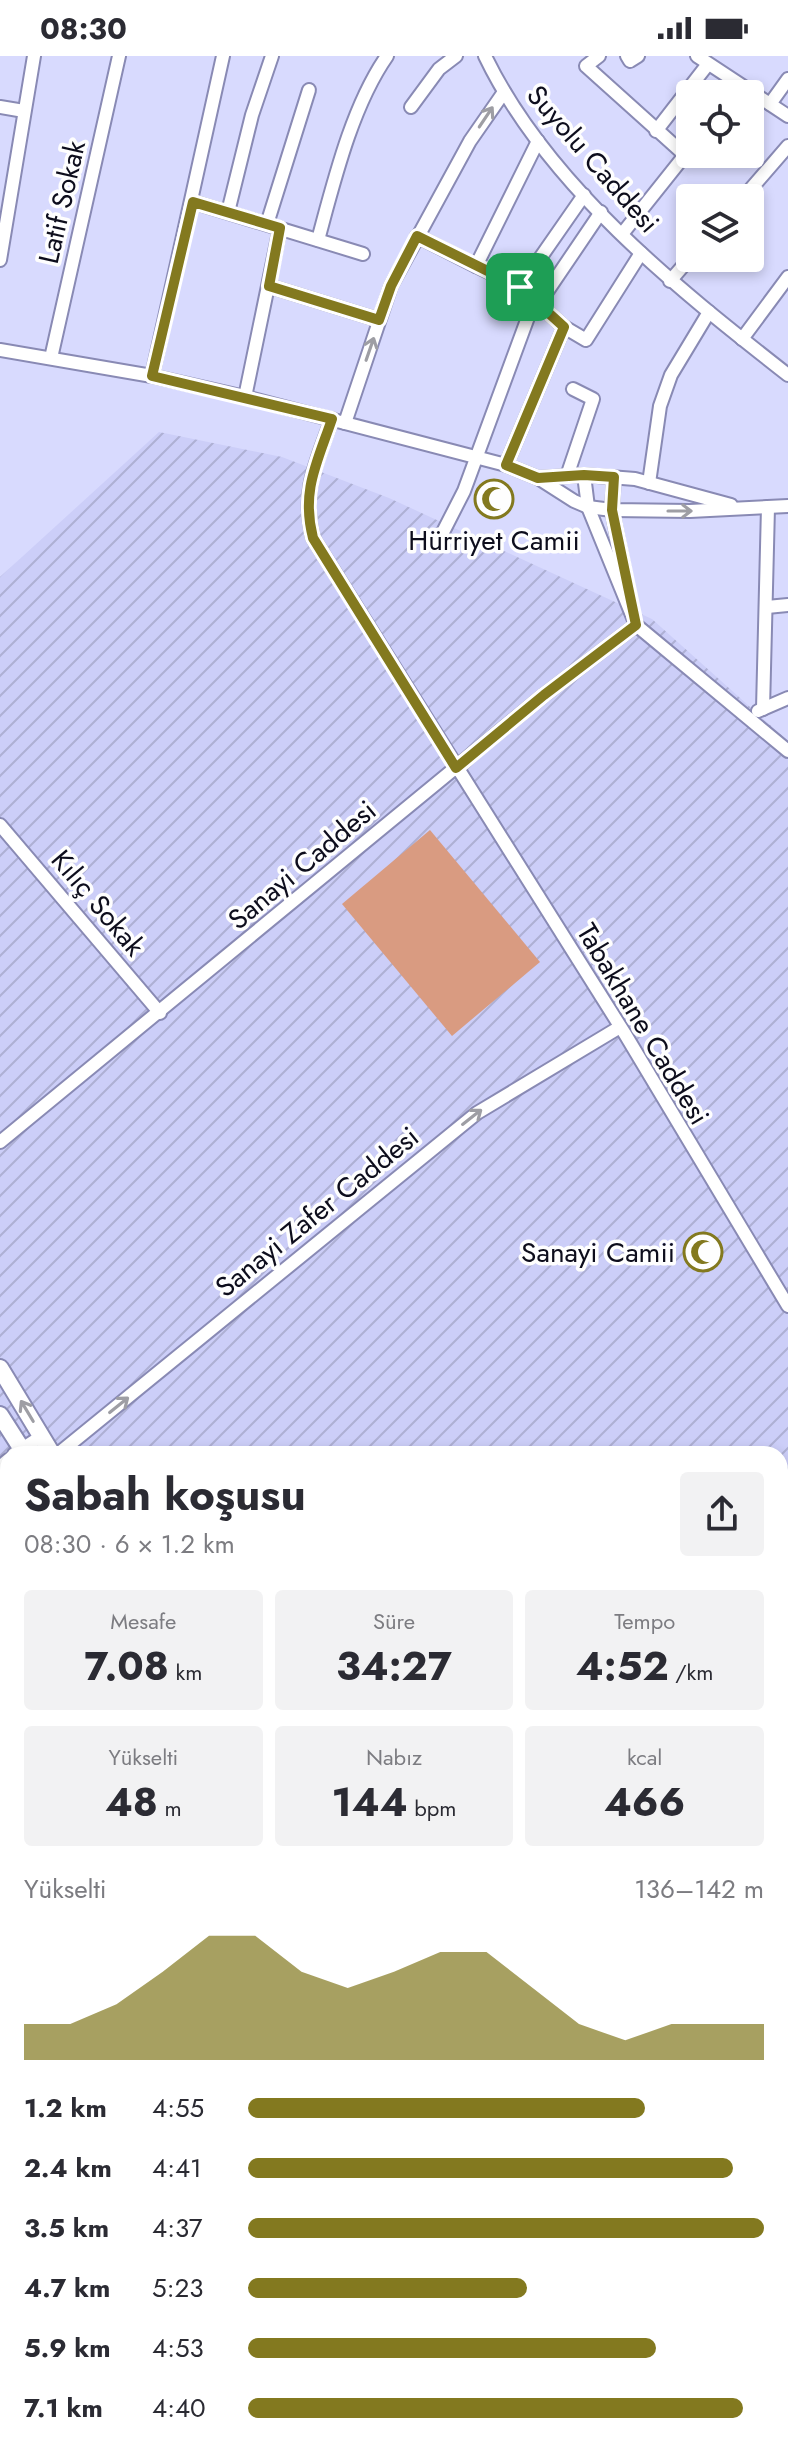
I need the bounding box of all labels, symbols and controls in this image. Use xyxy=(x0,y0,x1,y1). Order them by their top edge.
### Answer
text: 08:30 xyxy=(40,7,127,50)
street label: Suyolu Caddesi xyxy=(517,76,669,242)
map controls xyxy=(676,80,764,272)
button: locate xyxy=(676,80,764,168)
one-way arrow xyxy=(478,107,494,129)
street label: Latif Sokak xyxy=(28,136,96,268)
button: layers xyxy=(676,184,764,272)
pin xyxy=(486,253,554,321)
icon: arrive xyxy=(498,265,542,309)
one-way arrow xyxy=(363,336,378,361)
mosque icon: Hürriyet Camii xyxy=(473,478,515,520)
one-way arrow xyxy=(666,503,693,519)
place label: Hürriyet Camii xyxy=(408,520,580,561)
street label: Sanayi Caddesi xyxy=(219,791,385,939)
street label: Kılıç Sokak xyxy=(41,841,155,965)
street label: Tabakhane Caddesi xyxy=(567,915,719,1133)
one-way arrow xyxy=(461,1109,482,1126)
street label: Sanayi Zafer Caddesi xyxy=(206,1117,428,1307)
mosque icon: Sanayi Camii xyxy=(682,1231,724,1273)
place label: Sanayi Camii xyxy=(521,1232,675,1273)
one-way arrow xyxy=(108,1396,129,1414)
one-way arrow xyxy=(18,1400,34,1423)
text: Sabah koşusu xyxy=(24,1463,306,1527)
button: share xyxy=(680,1472,764,1556)
text: 08:30 · 6 × 1.2 km xyxy=(24,1525,235,1563)
text: Mesafe xyxy=(110,1605,176,1637)
text: Süre xyxy=(373,1605,415,1637)
text: Tempo xyxy=(614,1605,675,1637)
text: 7.08 xyxy=(84,1637,169,1695)
text: 34:27 xyxy=(336,1637,452,1695)
text: 4:52 xyxy=(576,1637,669,1695)
text: km xyxy=(169,1656,202,1688)
text: /km xyxy=(669,1656,713,1688)
text: Yükselti xyxy=(108,1741,178,1773)
text: Nabız xyxy=(366,1741,422,1773)
text: kcal xyxy=(627,1741,662,1773)
text: 48 xyxy=(105,1773,158,1831)
text: 144 xyxy=(331,1773,408,1831)
text: 466 xyxy=(604,1773,685,1831)
text: m xyxy=(158,1792,182,1824)
text: bpm xyxy=(408,1792,457,1824)
text: Yükselti xyxy=(24,1870,107,1908)
text: 136–142 m xyxy=(634,1870,764,1908)
text: 1.2 km xyxy=(24,2089,107,2127)
text: 4:55 xyxy=(152,2089,204,2127)
text: 2.4 km xyxy=(24,2149,112,2187)
text: 4:41 xyxy=(152,2149,202,2187)
text: 3.5 km xyxy=(24,2209,109,2247)
text: 4:37 xyxy=(152,2209,202,2247)
text: 4.7 km xyxy=(24,2269,110,2307)
text: 5:23 xyxy=(152,2269,203,2307)
text: 5.9 km xyxy=(24,2329,111,2367)
text: 4:53 xyxy=(152,2329,204,2367)
text: 7.1 km xyxy=(24,2389,103,2427)
text: 4:40 xyxy=(152,2389,206,2427)

